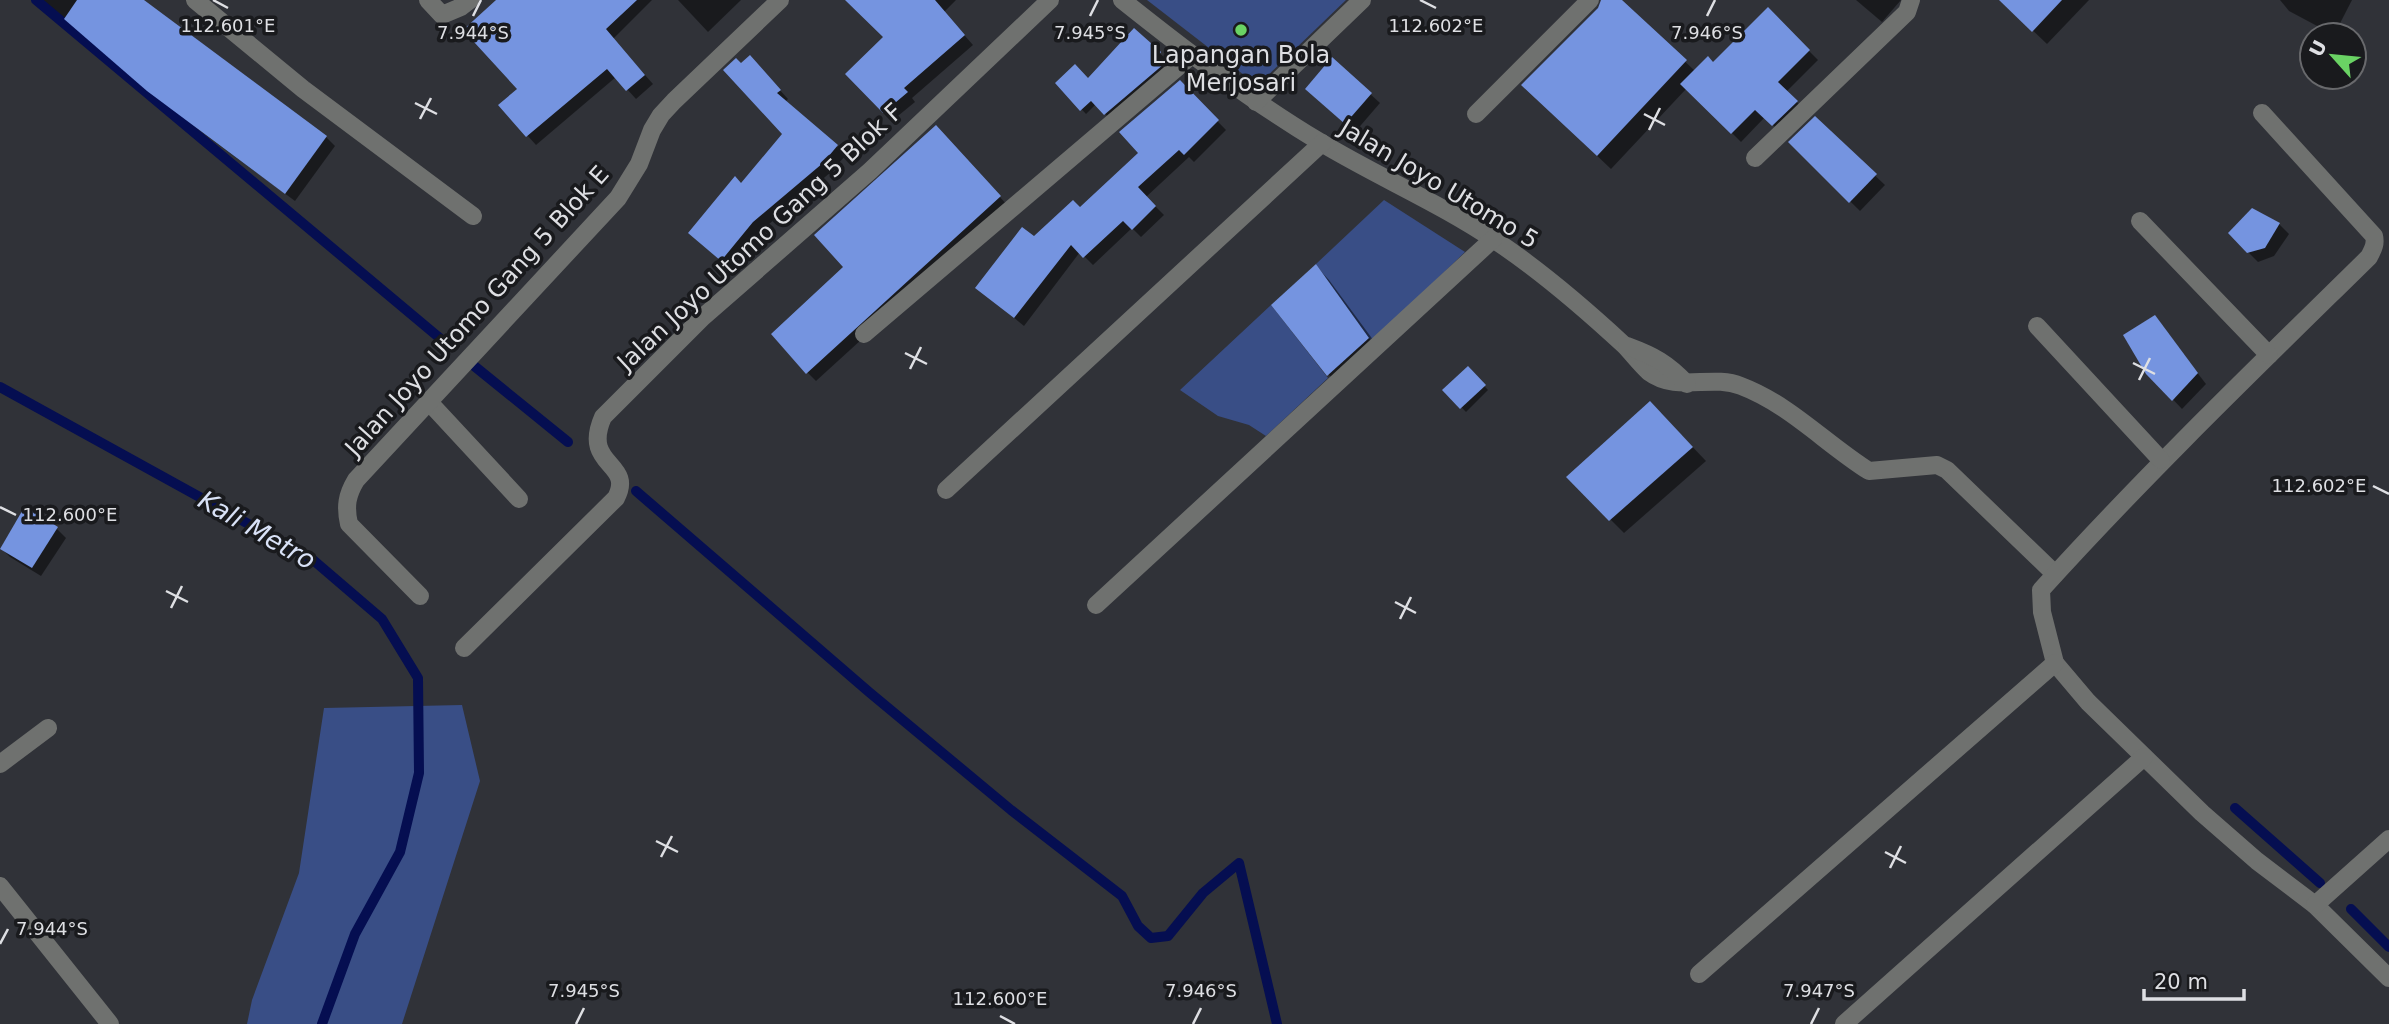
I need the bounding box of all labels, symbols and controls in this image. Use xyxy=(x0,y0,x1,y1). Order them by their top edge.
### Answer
text: 112.601°E xyxy=(181,15,275,36)
text: 112.602°E xyxy=(1389,15,1483,36)
north arrow xyxy=(2298,21,2368,91)
text: 7.944°S xyxy=(437,22,509,43)
text: 7.945°S xyxy=(1054,22,1126,43)
marker: Lapangan Bola Merjosari xyxy=(1233,22,1249,38)
text: 7.946°S xyxy=(1671,22,1743,43)
text: U xyxy=(2305,36,2331,60)
place label: Lapangan Bola Merjosari xyxy=(1152,41,1330,97)
street label: Jalan Joyo Utomo Gang 5 Blok F xyxy=(610,98,908,378)
street label: Jalan Joyo Utomo 5 xyxy=(1333,113,1543,254)
street label: Jalan Joyo Utomo Gang 5 Blok E xyxy=(338,160,615,463)
text: 112.602°E xyxy=(2272,475,2366,496)
water label: Kali Metro xyxy=(193,485,321,575)
text: 112.600°E xyxy=(23,504,117,525)
text: 7.944°S xyxy=(16,918,88,939)
scale bar xyxy=(2144,958,2244,1002)
text: 20 m xyxy=(2154,970,2208,994)
text: 7.945°S xyxy=(548,980,620,1001)
text: 7.946°S xyxy=(1165,980,1237,1001)
text: 7.947°S xyxy=(1783,980,1855,1001)
text: 112.600°E xyxy=(953,988,1047,1009)

